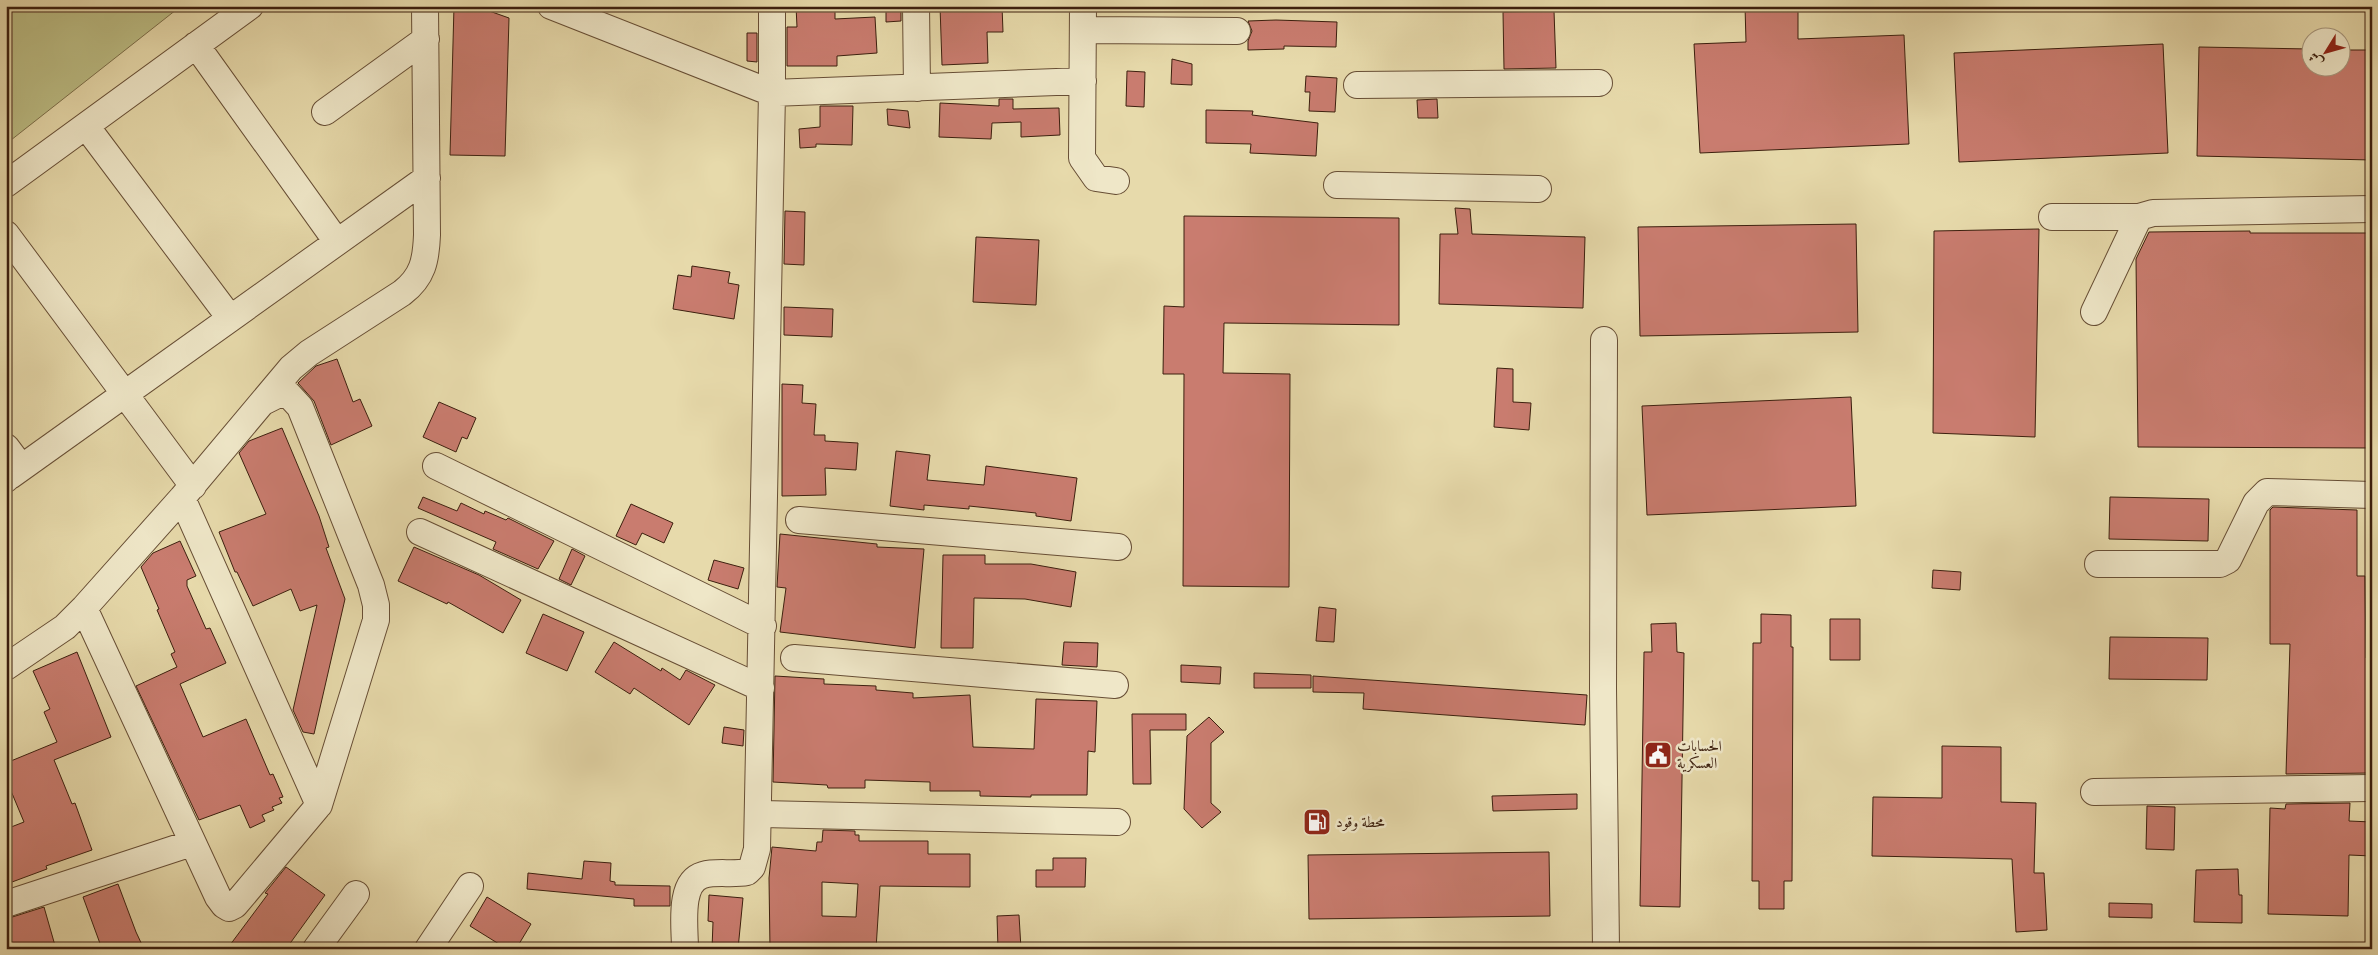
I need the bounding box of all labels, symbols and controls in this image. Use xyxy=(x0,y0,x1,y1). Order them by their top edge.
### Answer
north arrow xyxy=(2300,28,2350,78)
text: ش xyxy=(2305,48,2328,70)
place label: الحسابات العسكرية xyxy=(1677,737,1722,773)
public building icon: الحسابات العسكرية xyxy=(1643,740,1673,770)
fuel station icon: محطة وقود xyxy=(1302,807,1332,837)
place label: محطة وقود xyxy=(1336,813,1385,832)

